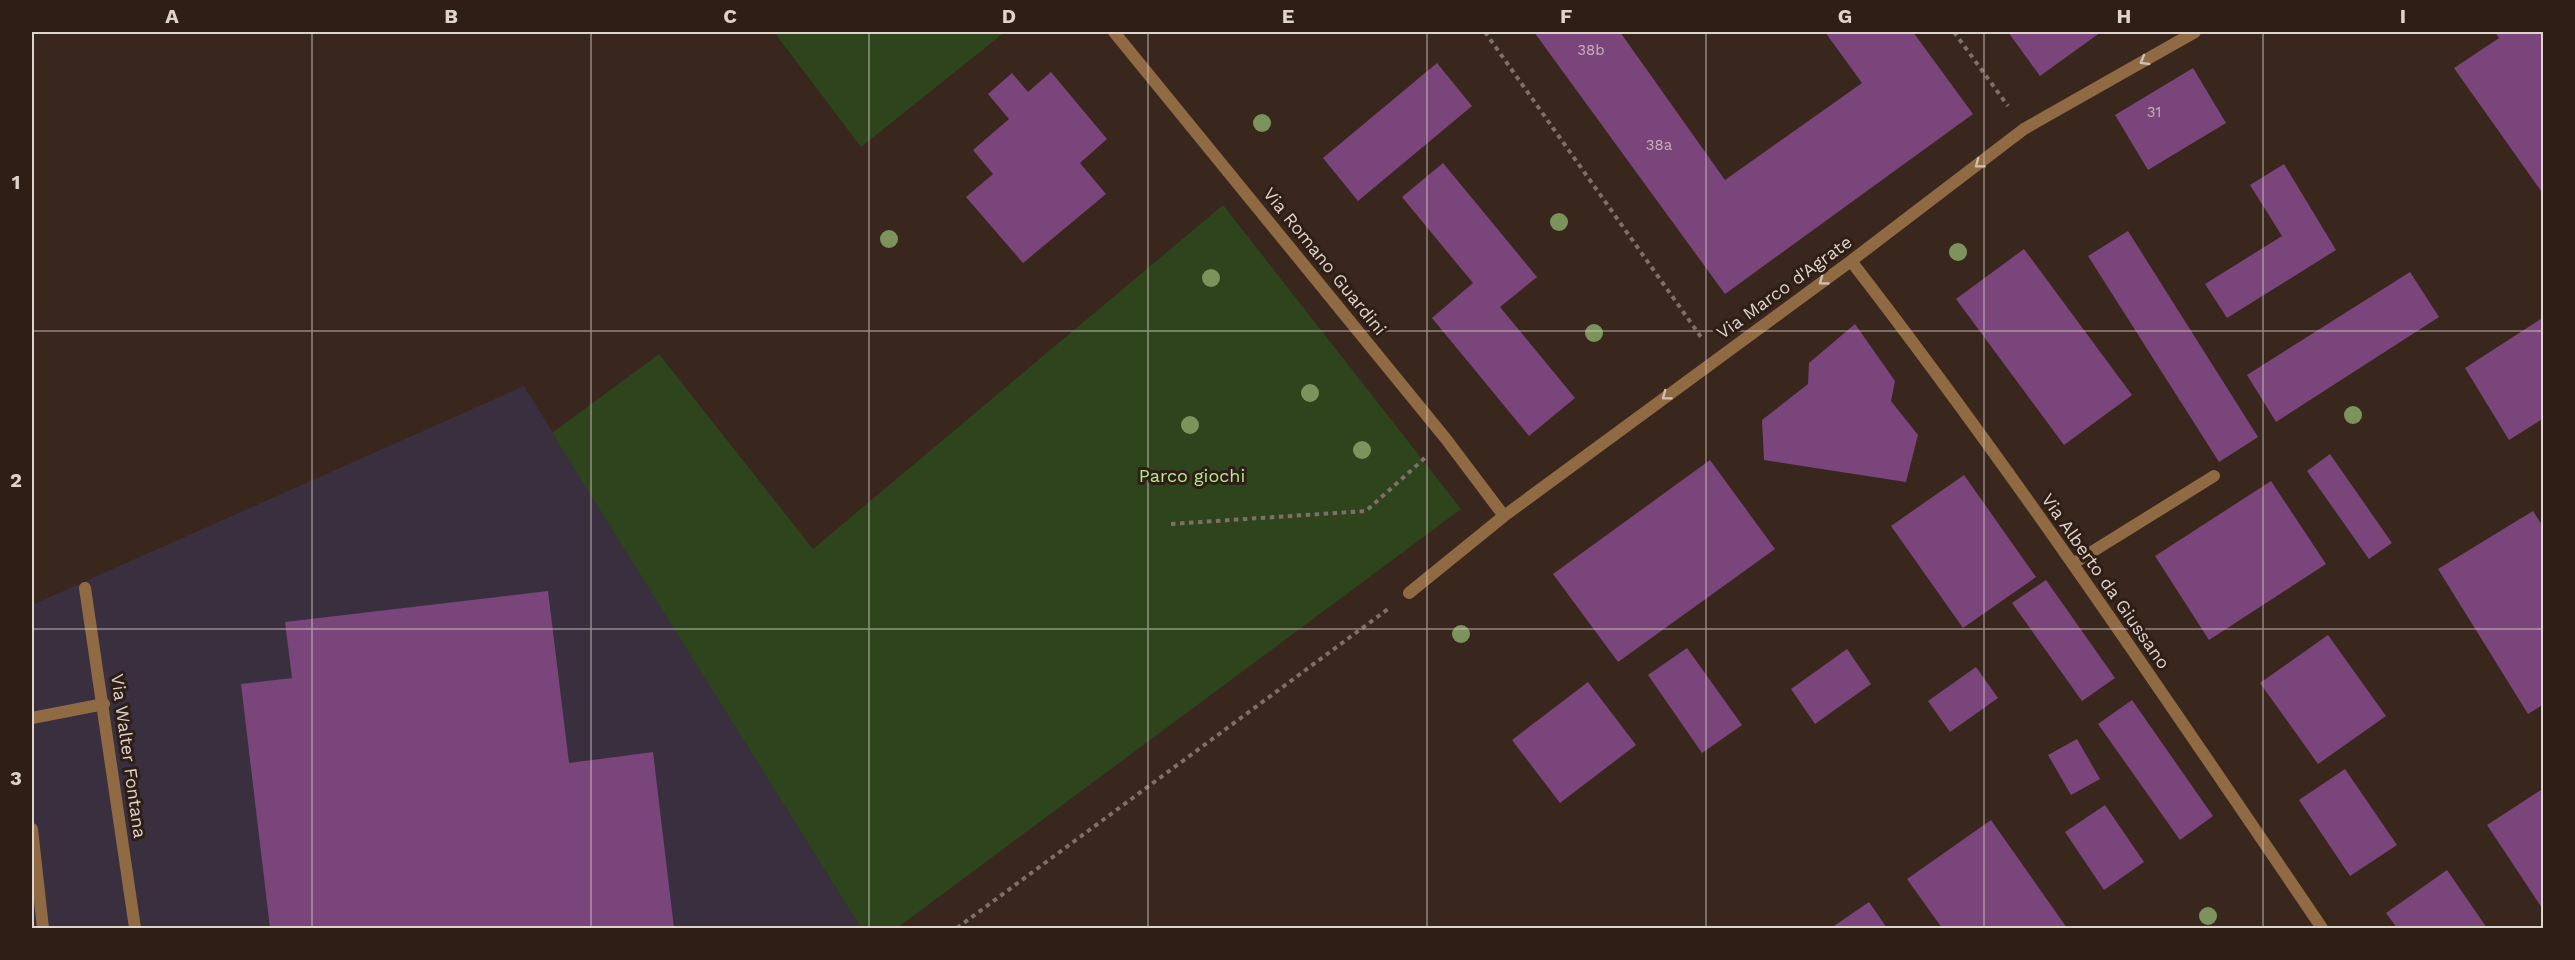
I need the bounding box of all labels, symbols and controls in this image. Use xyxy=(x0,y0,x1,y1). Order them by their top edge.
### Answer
text: A xyxy=(165,4,179,28)
text: B xyxy=(444,4,458,28)
text: C xyxy=(723,4,737,28)
text: D xyxy=(1002,4,1016,28)
text: E xyxy=(1282,4,1294,28)
text: F xyxy=(1560,4,1572,28)
text: G xyxy=(1838,4,1852,28)
text: H xyxy=(2117,4,2131,28)
text: I xyxy=(2400,4,2406,28)
house number: 38b xyxy=(1577,41,1605,59)
one-way arrow xyxy=(2140,54,2150,65)
house number: 31 xyxy=(2147,103,2161,121)
house number: 38a xyxy=(1646,136,1673,154)
one-way arrow xyxy=(1974,156,1985,167)
text: 1 xyxy=(12,170,20,194)
street label: Via Romano Guardini xyxy=(1259,183,1391,339)
street label: Via Marco d'Agrate xyxy=(1712,231,1856,343)
one-way arrow xyxy=(1819,274,1830,285)
one-way arrow xyxy=(1661,389,1672,400)
park label: Parco giochi xyxy=(1139,465,1245,486)
text: 2 xyxy=(10,468,22,492)
street label: Via Alberto da Giussano xyxy=(2037,489,2175,673)
street label: Via Walter Fontana xyxy=(107,672,151,840)
text: 3 xyxy=(10,766,22,790)

